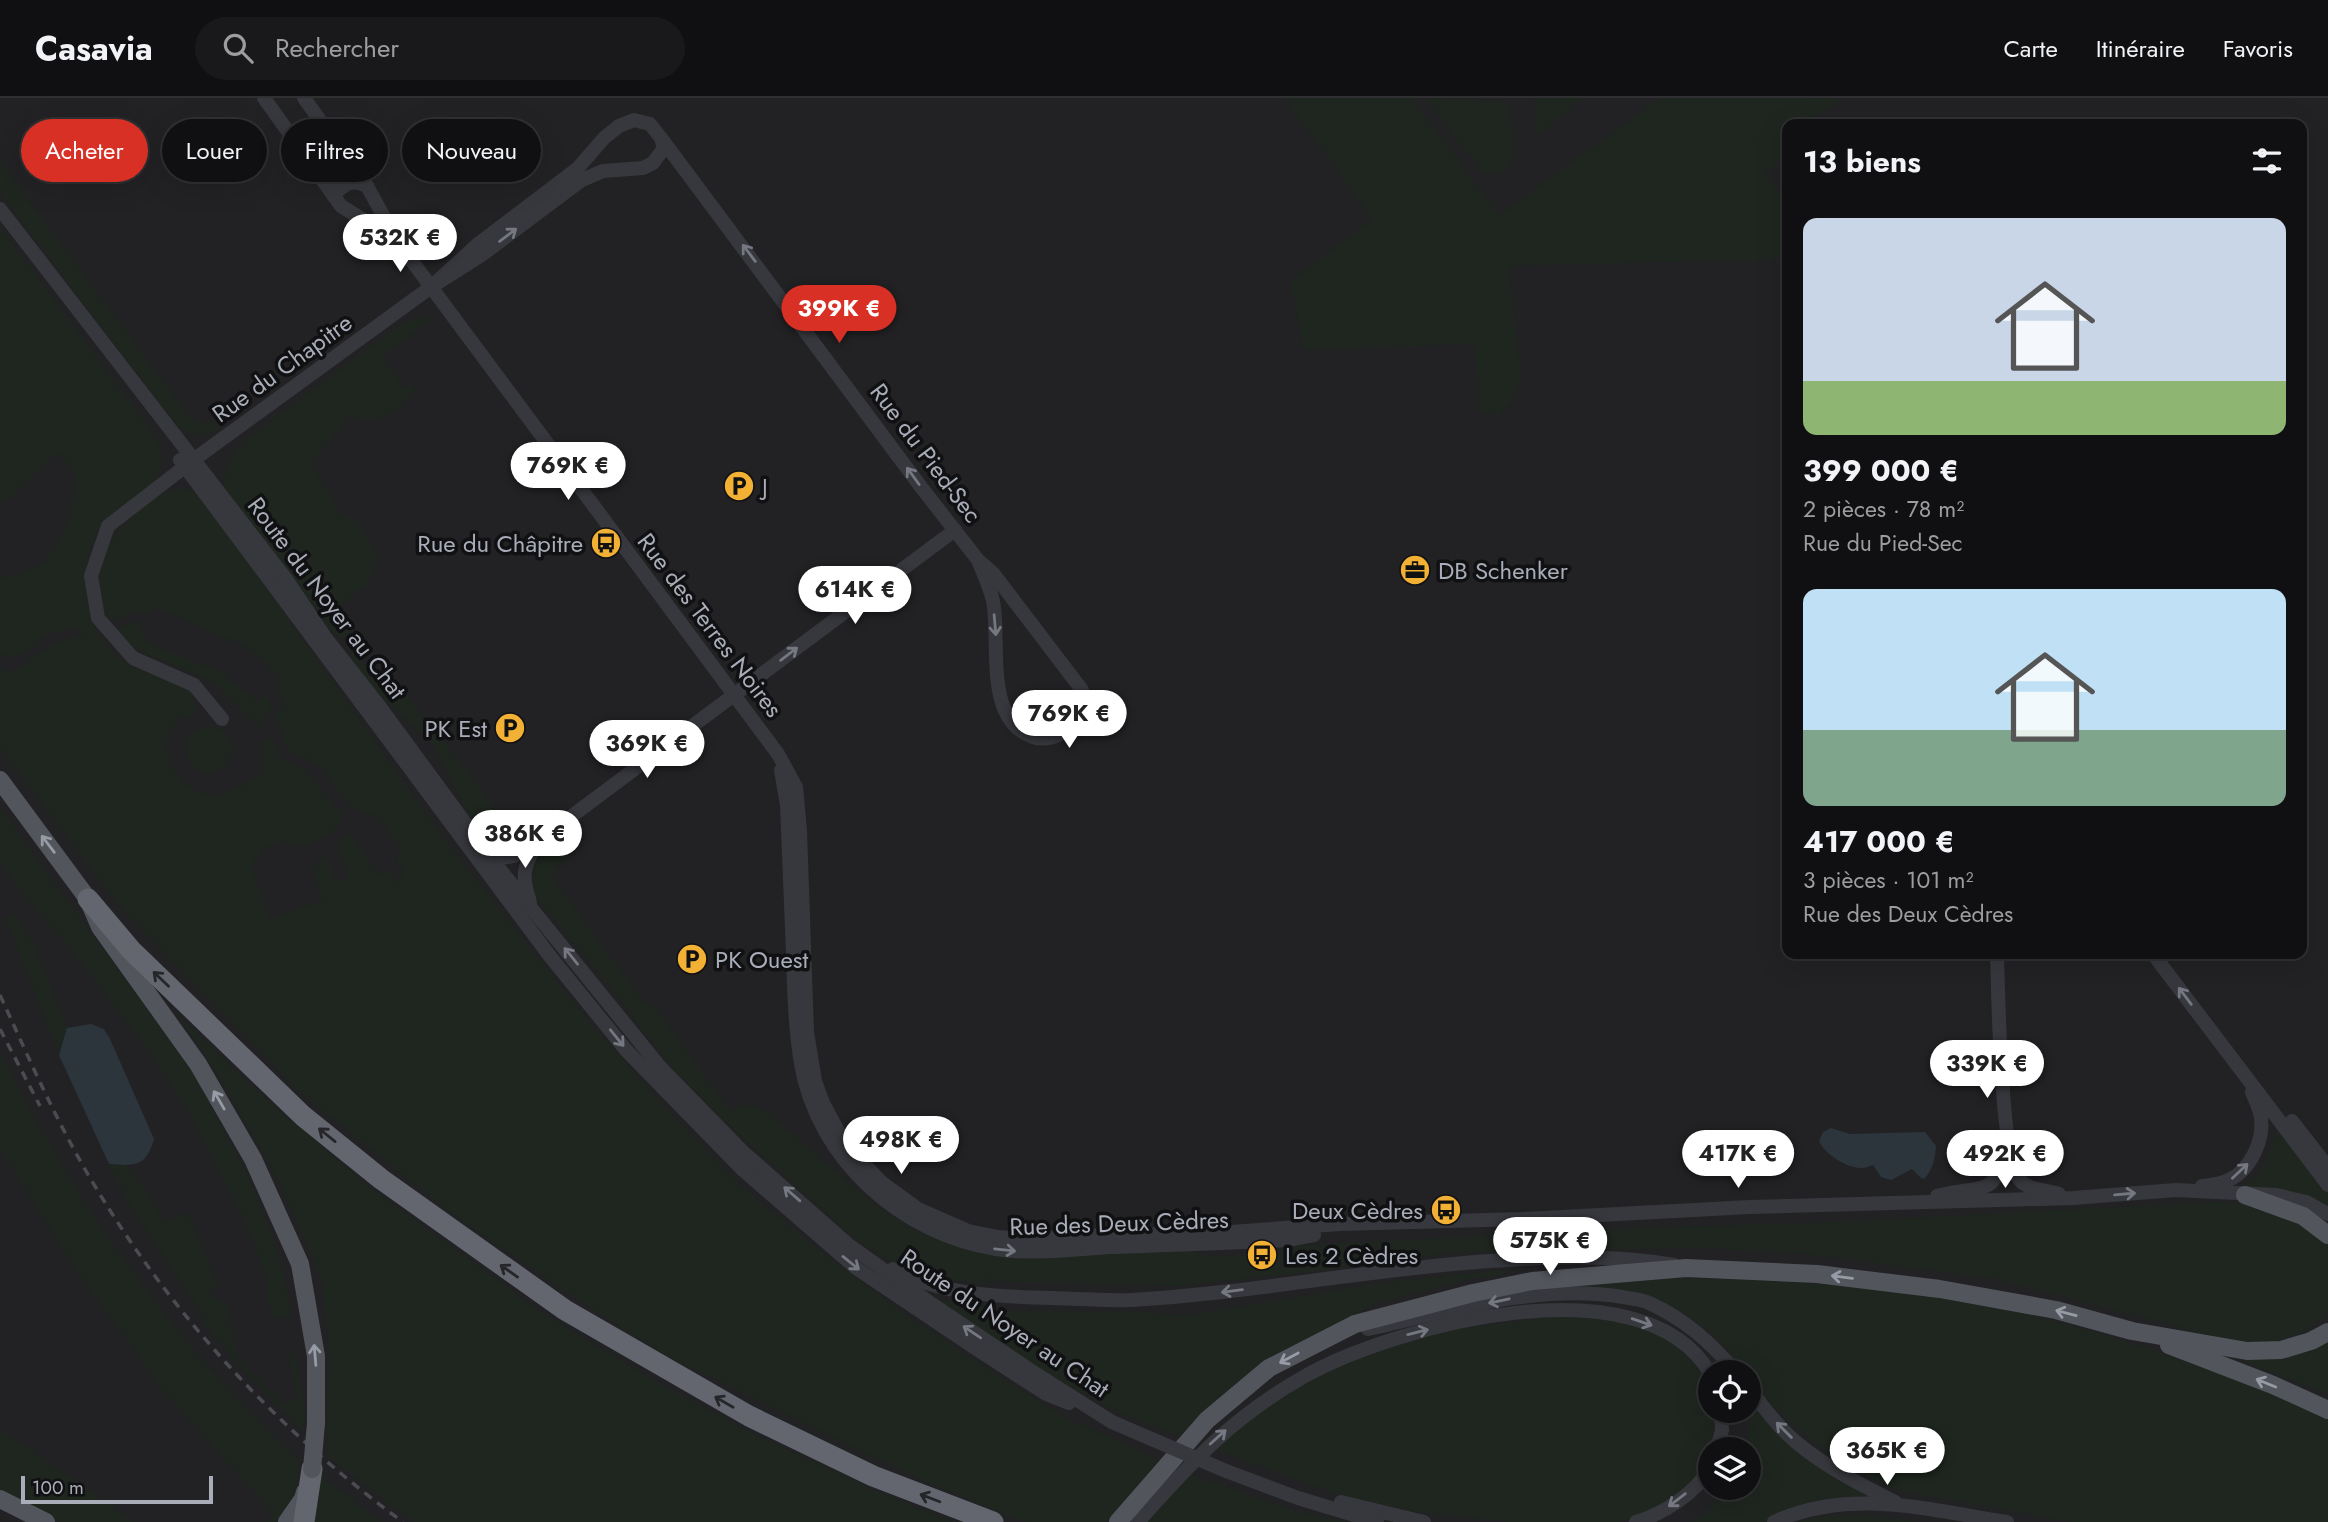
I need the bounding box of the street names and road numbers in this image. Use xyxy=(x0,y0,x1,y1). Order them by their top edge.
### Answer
street label: Rue du Chapitre xyxy=(205,305,359,431)
street label: Rue du Pied-Sec xyxy=(862,376,990,530)
street label: Route du Noyer au Chat xyxy=(239,490,415,707)
street label: Rue des Terres Noires xyxy=(629,525,791,725)
street label: Rue des Deux Cèdres xyxy=(1009,1202,1229,1244)
street label: Route du Noyer au Chat xyxy=(894,1240,1117,1406)

